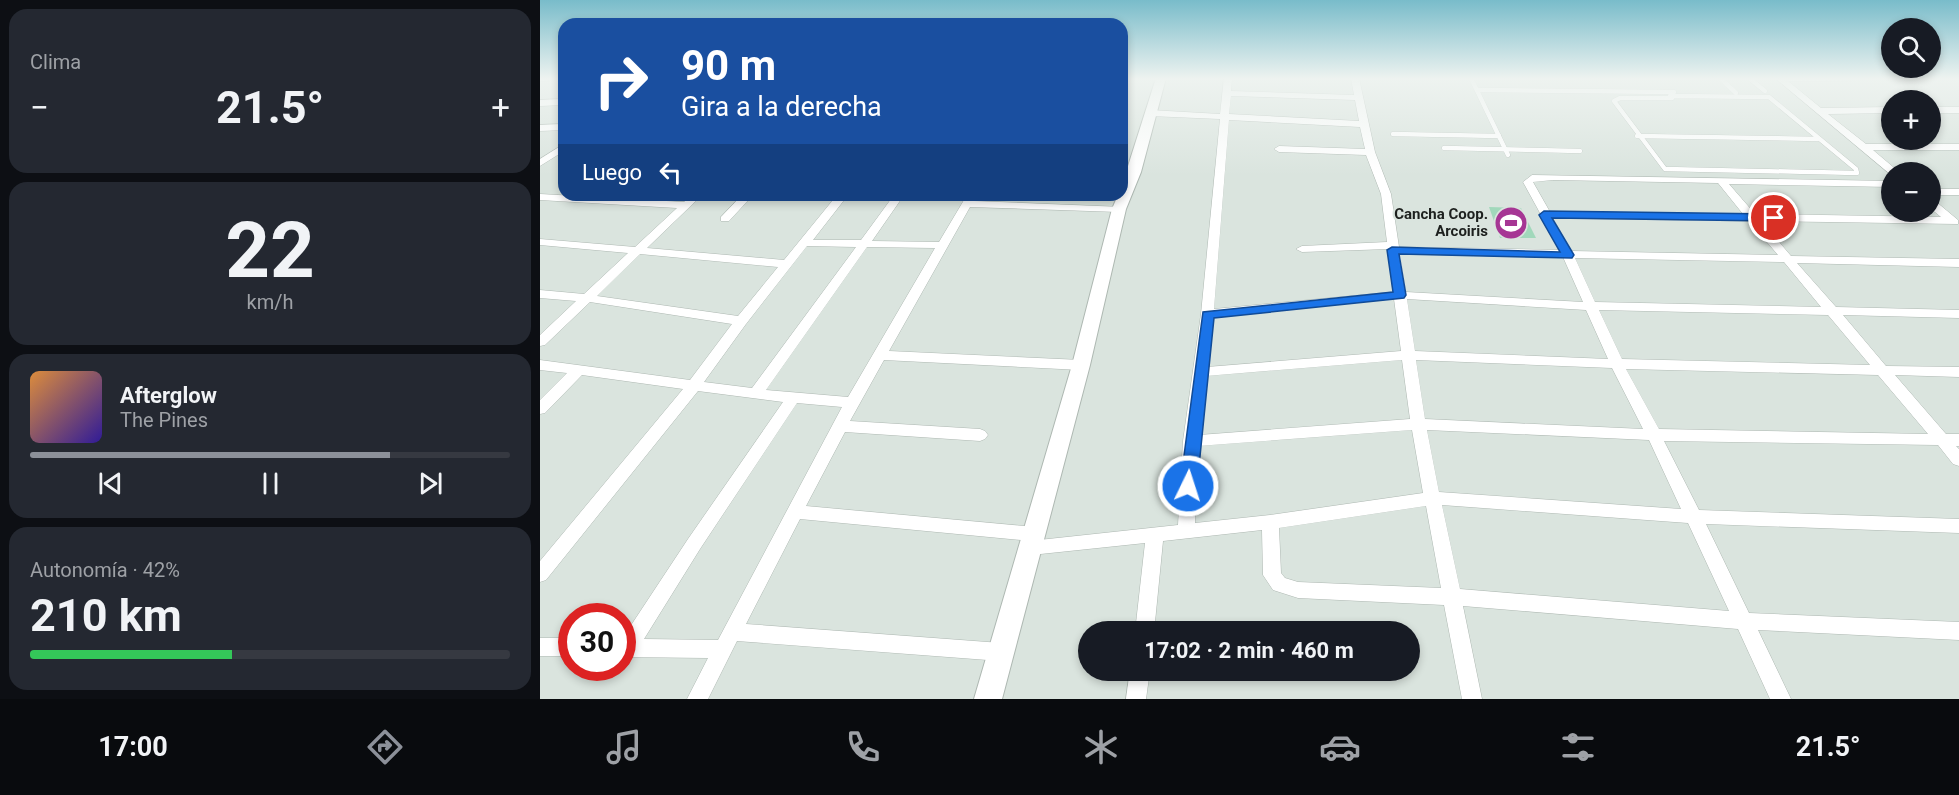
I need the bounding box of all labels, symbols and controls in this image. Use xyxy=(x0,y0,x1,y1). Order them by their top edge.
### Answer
map controls xyxy=(1881,18,1941,222)
button: search xyxy=(1881,18,1941,78)
text: 90 m xyxy=(681,41,776,90)
icon: right xyxy=(582,42,660,120)
text: Clima xyxy=(30,50,81,74)
text: 21.5° xyxy=(216,81,324,134)
text: − xyxy=(30,88,49,127)
text: + xyxy=(491,88,510,127)
button: + xyxy=(1881,90,1941,150)
text: Gira a la derecha xyxy=(681,91,882,123)
icon: left xyxy=(654,156,687,189)
text: Luego xyxy=(582,160,642,185)
button: − xyxy=(1881,162,1941,222)
pin xyxy=(1748,192,1799,243)
icon: arrive xyxy=(1757,201,1790,234)
text: 22 xyxy=(225,205,315,296)
place label: Cancha Coop. Arcoiris xyxy=(1394,205,1488,240)
sports icon: Cancha Coop. Arcoiris xyxy=(1493,205,1529,241)
text: km/h xyxy=(247,290,293,314)
text: Afterglow xyxy=(120,383,217,408)
text: The Pines xyxy=(120,408,208,432)
position arrow xyxy=(1156,454,1220,518)
icon: previous xyxy=(94,467,127,500)
icon: pause xyxy=(254,467,287,500)
icon: next xyxy=(414,467,447,500)
text: Autonomía · 42% xyxy=(30,558,180,582)
text: 210 km xyxy=(30,589,182,642)
speed limit sign: 30 xyxy=(558,603,636,681)
text: 17:02 · 2 min · 460 m xyxy=(1144,638,1354,663)
icon: directions xyxy=(364,726,406,768)
icon: music xyxy=(603,726,645,768)
icon: phone xyxy=(842,726,884,768)
icon: climate xyxy=(1080,726,1122,768)
icon: car xyxy=(1319,726,1361,768)
icon: filters xyxy=(1557,726,1599,768)
text: 17:00 xyxy=(98,731,168,763)
text: 21.5° xyxy=(1796,731,1861,763)

